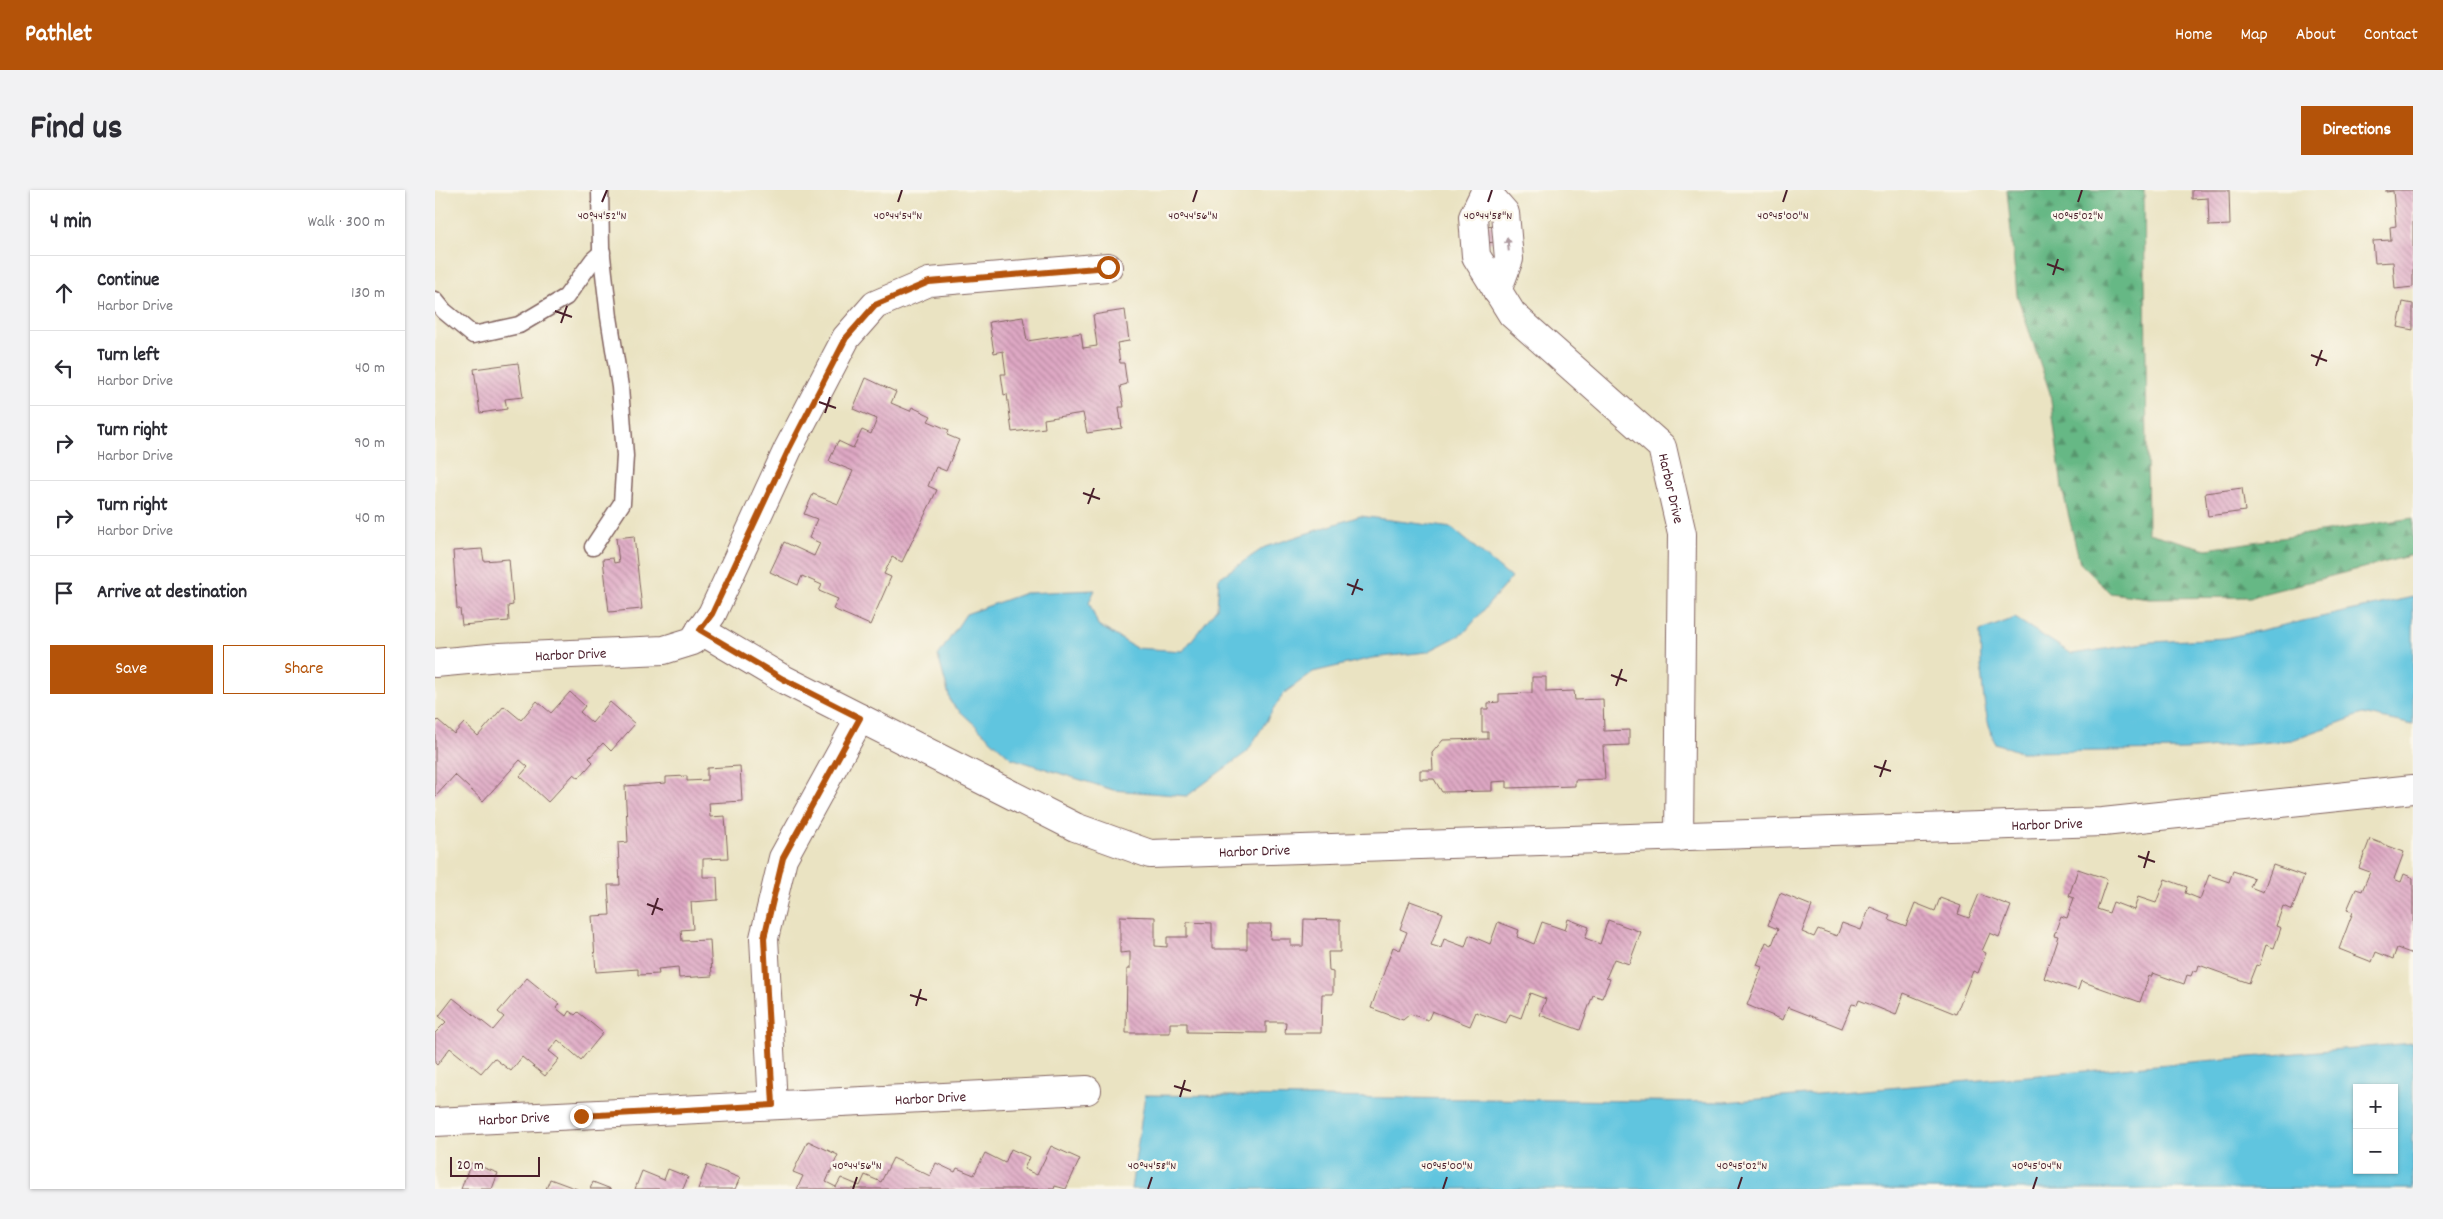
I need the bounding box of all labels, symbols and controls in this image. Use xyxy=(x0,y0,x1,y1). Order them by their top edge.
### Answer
text: Pathlet xyxy=(25,18,92,52)
text: Home xyxy=(2175,23,2212,48)
text: Map xyxy=(2240,23,2268,48)
text: About xyxy=(2296,23,2336,48)
text: Contact xyxy=(2364,23,2418,48)
text: Find us xyxy=(30,105,122,155)
button: Directions xyxy=(2301,106,2413,155)
text: 4 min xyxy=(50,208,92,238)
text: 40°44'52"N xyxy=(578,208,626,225)
text: 40°44'54"N xyxy=(874,208,922,225)
text: 40°44'56"N xyxy=(1168,208,1218,225)
text: 40°44'58"N xyxy=(1464,208,1512,225)
text: 40°45'00"N xyxy=(1757,208,1809,225)
text: 40°45'02"N xyxy=(2053,208,2103,225)
text: Walk · 300 m xyxy=(308,211,385,234)
one-way arrow xyxy=(1504,236,1512,252)
route start xyxy=(1097,256,1120,279)
text: Continue xyxy=(97,268,159,295)
icon: ahead xyxy=(50,279,78,307)
text: 130 m xyxy=(351,282,385,305)
text: Harbor Drive xyxy=(97,295,173,318)
text: Turn left xyxy=(97,343,160,370)
icon: left xyxy=(50,354,78,382)
text: 40 m xyxy=(355,357,385,380)
text: Harbor Drive xyxy=(97,370,173,393)
text: Turn right xyxy=(97,418,168,445)
icon: right xyxy=(50,429,78,457)
text: 90 m xyxy=(354,432,385,455)
text: Harbor Drive xyxy=(97,445,173,468)
street label: Harbor Drive xyxy=(1651,451,1688,526)
text: Turn right xyxy=(97,493,168,520)
icon: right xyxy=(50,504,78,532)
text: 40 m xyxy=(355,507,385,530)
text: Harbor Drive xyxy=(97,520,173,543)
icon: arrive xyxy=(50,579,78,607)
text: Arrive at destination xyxy=(97,580,247,607)
street label: Harbor Drive xyxy=(535,643,607,668)
button: Save xyxy=(50,645,213,694)
button: Share xyxy=(223,645,385,694)
street label: Harbor Drive xyxy=(2011,814,2084,838)
street label: Harbor Drive xyxy=(1218,840,1291,865)
map controls xyxy=(2353,1084,2398,1174)
button: + xyxy=(2353,1084,2398,1129)
street label: Harbor Drive xyxy=(894,1087,967,1112)
route end xyxy=(570,1105,593,1128)
street label: Harbor Drive xyxy=(478,1107,551,1133)
button: − xyxy=(2353,1129,2398,1174)
scale bar xyxy=(450,1154,540,1177)
text: 20 m xyxy=(457,1156,484,1176)
text: 40°44'56"N xyxy=(832,1158,882,1175)
text: 40°44'58"N xyxy=(1128,1158,1176,1175)
text: 40°45'00"N xyxy=(1421,1158,1473,1175)
text: 40°45'02"N xyxy=(1717,1158,1767,1175)
text: 40°45'04"N xyxy=(2012,1158,2062,1175)

